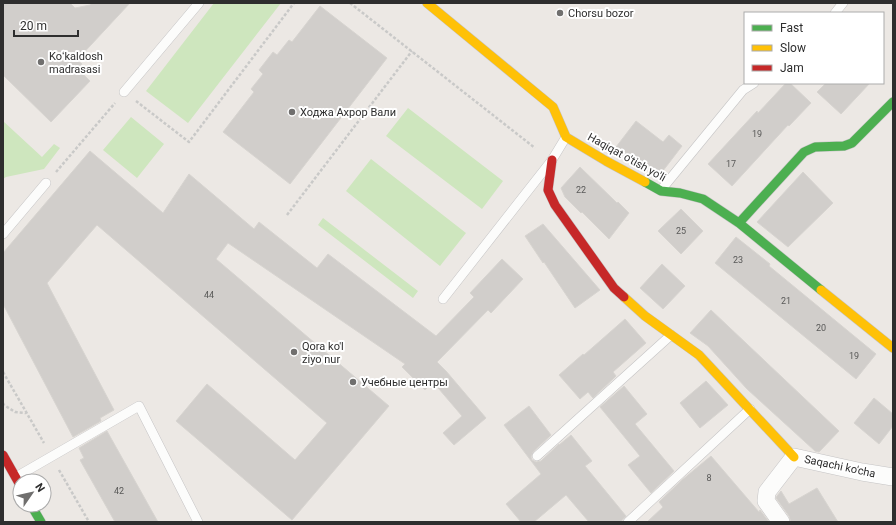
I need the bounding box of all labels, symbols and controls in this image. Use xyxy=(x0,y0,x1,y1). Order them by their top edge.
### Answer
place label: Chorsu bozor xyxy=(568,7,634,20)
marker: Chorsu bozor xyxy=(555,8,565,18)
scale bar xyxy=(14,12,78,38)
legend xyxy=(744,12,884,84)
text: 20 m xyxy=(20,19,47,33)
text: Fast xyxy=(780,21,803,35)
text: Slow xyxy=(780,41,806,55)
place label: Koʻkaldosh madrasasi xyxy=(49,50,103,76)
marker: Koʻkaldosh madrasasi xyxy=(36,57,46,67)
text: Jam xyxy=(780,61,804,75)
place label: Ходжа Ахрор Вали xyxy=(300,106,396,119)
marker: Ходжа Ахрор Вали xyxy=(287,107,297,117)
house number: 19 xyxy=(752,129,762,139)
street label: Haqiqat o'tish yo'li xyxy=(585,131,668,184)
house number: 17 xyxy=(726,159,736,169)
house number: 22 xyxy=(576,185,586,195)
house number: 25 xyxy=(676,226,686,236)
house number: 23 xyxy=(733,255,743,265)
house number: 44 xyxy=(204,290,214,300)
house number: 21 xyxy=(781,296,791,306)
house number: 20 xyxy=(816,323,826,333)
place label: Qora ko'l ziyo nur xyxy=(302,340,344,366)
marker: Qora ko'l ziyo nur xyxy=(289,347,299,357)
house number: 19 xyxy=(849,351,859,361)
place label: Учебные центры xyxy=(361,376,448,389)
marker: Учебные центры xyxy=(348,377,358,387)
street label: Saqachi ko'cha xyxy=(803,453,877,480)
north arrow xyxy=(12,473,52,513)
house number: 8 xyxy=(706,473,712,483)
text: N xyxy=(32,481,48,495)
house number: 42 xyxy=(114,486,124,496)

